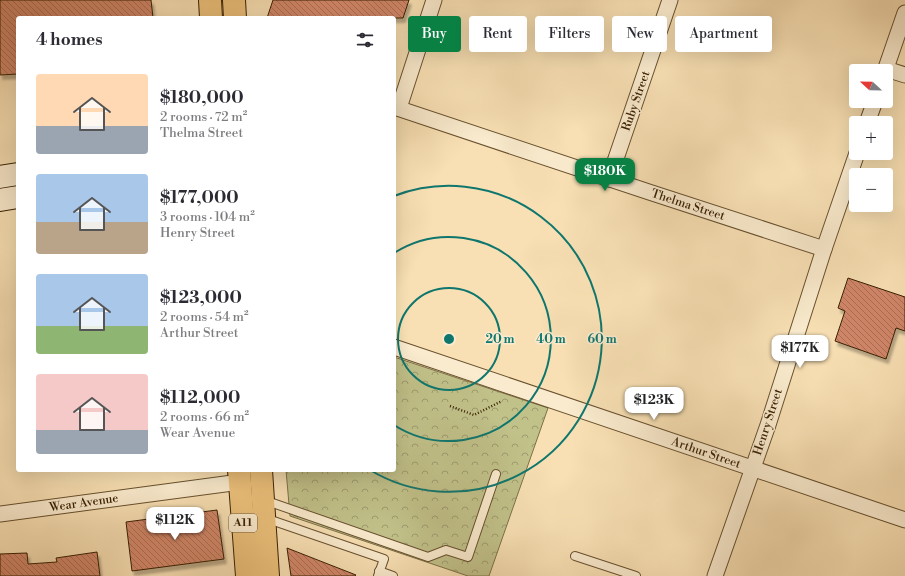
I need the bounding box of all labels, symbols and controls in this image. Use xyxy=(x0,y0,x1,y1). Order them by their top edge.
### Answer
chip: Buy xyxy=(408,16,461,52)
chip: Rent xyxy=(469,16,527,52)
chip: Filters xyxy=(535,16,604,52)
chip: New xyxy=(612,16,667,52)
chip: Apartment xyxy=(675,16,772,52)
text: 4 homes xyxy=(36,29,103,51)
icon: filters xyxy=(354,29,376,51)
north arrow xyxy=(849,64,893,108)
map controls xyxy=(849,64,893,212)
street label: Ruby Street xyxy=(619,68,654,133)
text: $180,000 xyxy=(160,87,244,109)
icon: home xyxy=(68,90,116,138)
text: 2 rooms · 72 m² xyxy=(160,109,247,125)
button: + xyxy=(849,116,893,160)
text: Thelma Street xyxy=(160,125,243,141)
pin: $180K xyxy=(577,158,633,192)
text: $180K xyxy=(584,163,626,179)
button: − xyxy=(849,168,893,212)
street label: Thelma Street xyxy=(649,186,727,224)
text: $177,000 xyxy=(160,187,239,209)
icon: home xyxy=(68,190,116,238)
text: 3 rooms · 104 m² xyxy=(160,209,255,225)
text: Henry Street xyxy=(160,225,235,241)
text: $123,000 xyxy=(160,287,242,309)
icon: home xyxy=(68,290,116,338)
text: 2 rooms · 54 m² xyxy=(160,309,249,325)
text: Arthur Street xyxy=(160,325,238,341)
centre of rings xyxy=(442,332,456,346)
text: 20 m xyxy=(485,332,515,347)
text: 40 m xyxy=(536,332,566,347)
text: 60 m xyxy=(587,332,617,347)
pin: $177K xyxy=(772,335,828,369)
text: $177K xyxy=(781,340,819,356)
street label: Henry Street xyxy=(750,386,786,457)
text: $112,000 xyxy=(160,387,240,409)
pin: $123K xyxy=(626,387,682,421)
icon: home xyxy=(68,390,116,438)
text: $123K xyxy=(634,392,674,408)
text: 2 rooms · 66 m² xyxy=(160,409,249,425)
text: Wear Avenue xyxy=(160,425,235,441)
street label: Arthur Street xyxy=(668,434,743,472)
street label: Wear Avenue xyxy=(48,491,119,515)
pin: $112K xyxy=(147,507,203,541)
text: $112K xyxy=(155,512,195,528)
road number: A11 xyxy=(229,514,257,532)

